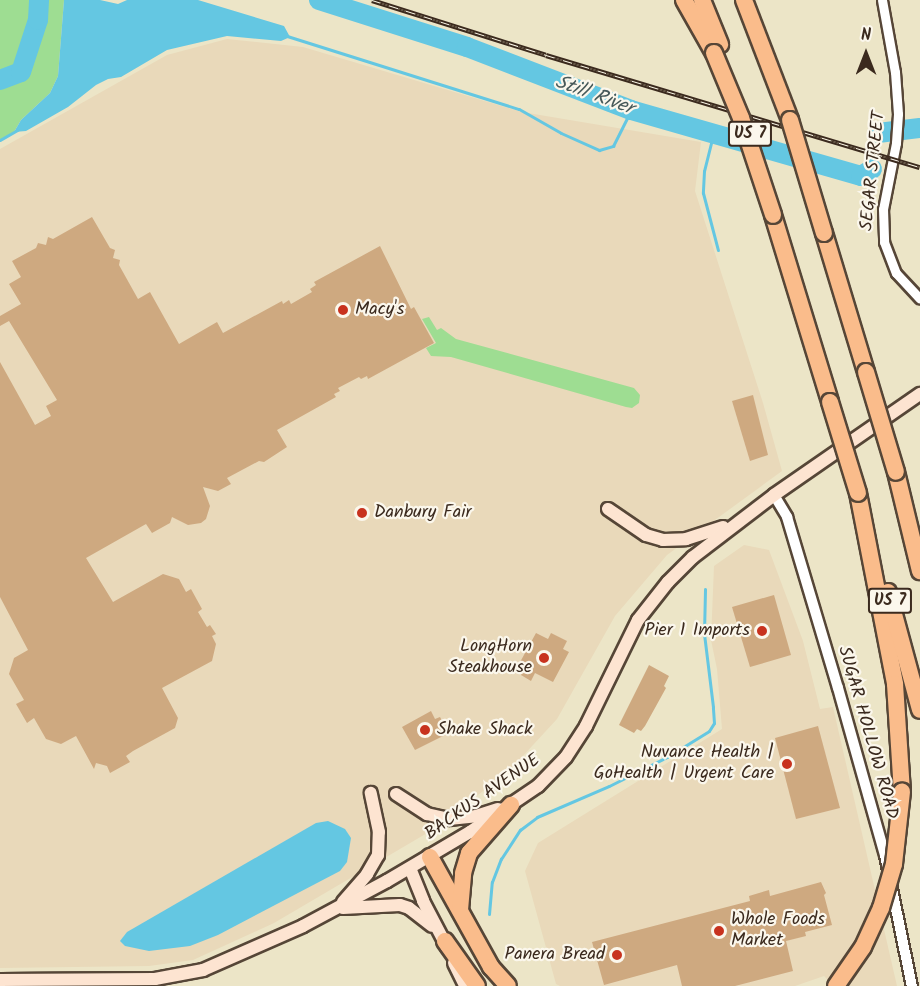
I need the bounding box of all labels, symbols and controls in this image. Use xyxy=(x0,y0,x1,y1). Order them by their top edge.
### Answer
text: N xyxy=(861,23,871,48)
north arrow xyxy=(836,24,896,84)
water label: Still River xyxy=(552,71,636,121)
street label: SEGAR STREET xyxy=(857,110,891,232)
road number: US 7 xyxy=(728,121,772,147)
place label: Macy's xyxy=(355,299,404,321)
marker: Macy's xyxy=(336,303,350,317)
place label: Danbury Fair xyxy=(374,502,471,524)
marker: Danbury Fair xyxy=(355,506,369,520)
road number: US 7 xyxy=(868,588,912,614)
place label: Pier 1 Imports xyxy=(645,620,750,642)
marker: Pier 1 Imports xyxy=(755,624,769,638)
place label: LongHorn Steakhouse xyxy=(448,637,532,680)
street label: SUGAR HOLLOW ROAD xyxy=(832,644,902,822)
marker: LongHorn Steakhouse xyxy=(537,651,551,665)
place label: Shake Shack xyxy=(437,719,533,741)
marker: Shake Shack xyxy=(418,723,432,737)
place label: Nuvance Health | GoHealth | Urgent Care xyxy=(594,743,774,786)
street label: BACKUS AVENUE xyxy=(421,750,545,846)
marker: Nuvance Health | GoHealth | Urgent Care xyxy=(778,755,796,773)
place label: Whole Foods Market xyxy=(731,910,825,952)
marker: Whole Foods Market xyxy=(712,924,726,938)
place label: Panera Bread xyxy=(505,944,605,966)
marker: Panera Bread xyxy=(610,948,624,962)

